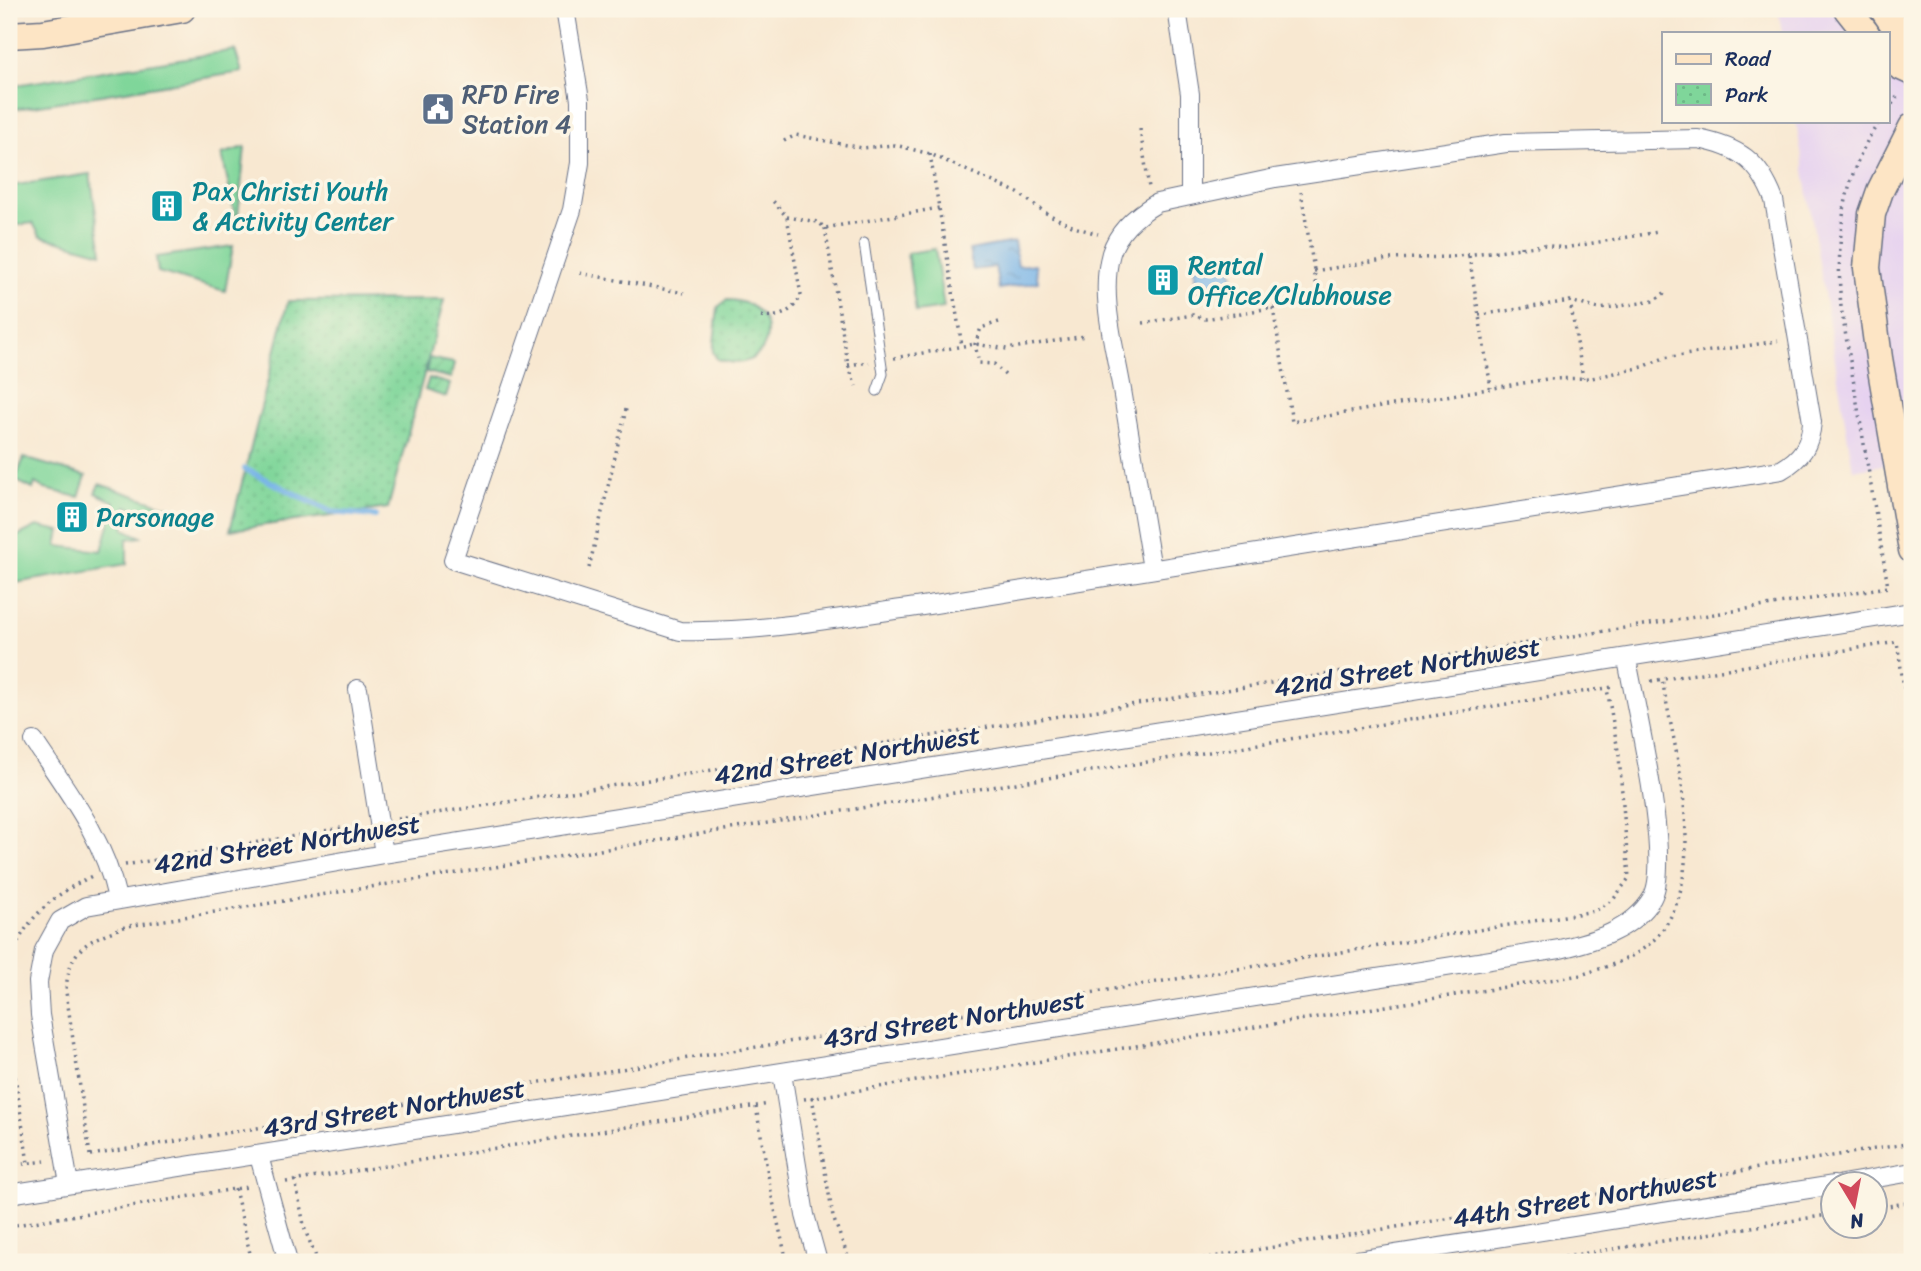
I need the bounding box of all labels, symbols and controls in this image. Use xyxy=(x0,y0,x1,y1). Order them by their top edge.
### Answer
legend xyxy=(1662,32,1890,122)
text: Road xyxy=(1725,40,1772,78)
place label: RFD Fire Station 4 xyxy=(462,71,571,147)
text: Park xyxy=(1725,76,1768,114)
public building icon: RFD Fire Station 4 xyxy=(419,90,457,128)
place label: Pax Christi Youth & Activity Center xyxy=(192,168,394,244)
building icon: Pax Christi Youth & Activity Center xyxy=(148,187,186,225)
place label: Rental Office/Clubhouse xyxy=(1188,242,1392,318)
building icon: Rental Office/Clubhouse xyxy=(1144,261,1182,299)
place label: Parsonage xyxy=(96,494,214,540)
building icon: Parsonage xyxy=(53,498,91,536)
street label: 42nd Street Northwest xyxy=(1270,623,1544,711)
street label: 42nd Street Northwest xyxy=(710,711,984,799)
street label: 42nd Street Northwest xyxy=(150,800,424,888)
street label: 43rd Street Northwest xyxy=(819,976,1089,1062)
street label: 43rd Street Northwest xyxy=(259,1065,529,1151)
street label: 44th Street Northwest xyxy=(1449,1154,1721,1242)
north arrow xyxy=(1820,1170,1890,1240)
text: N xyxy=(1847,1204,1867,1239)

